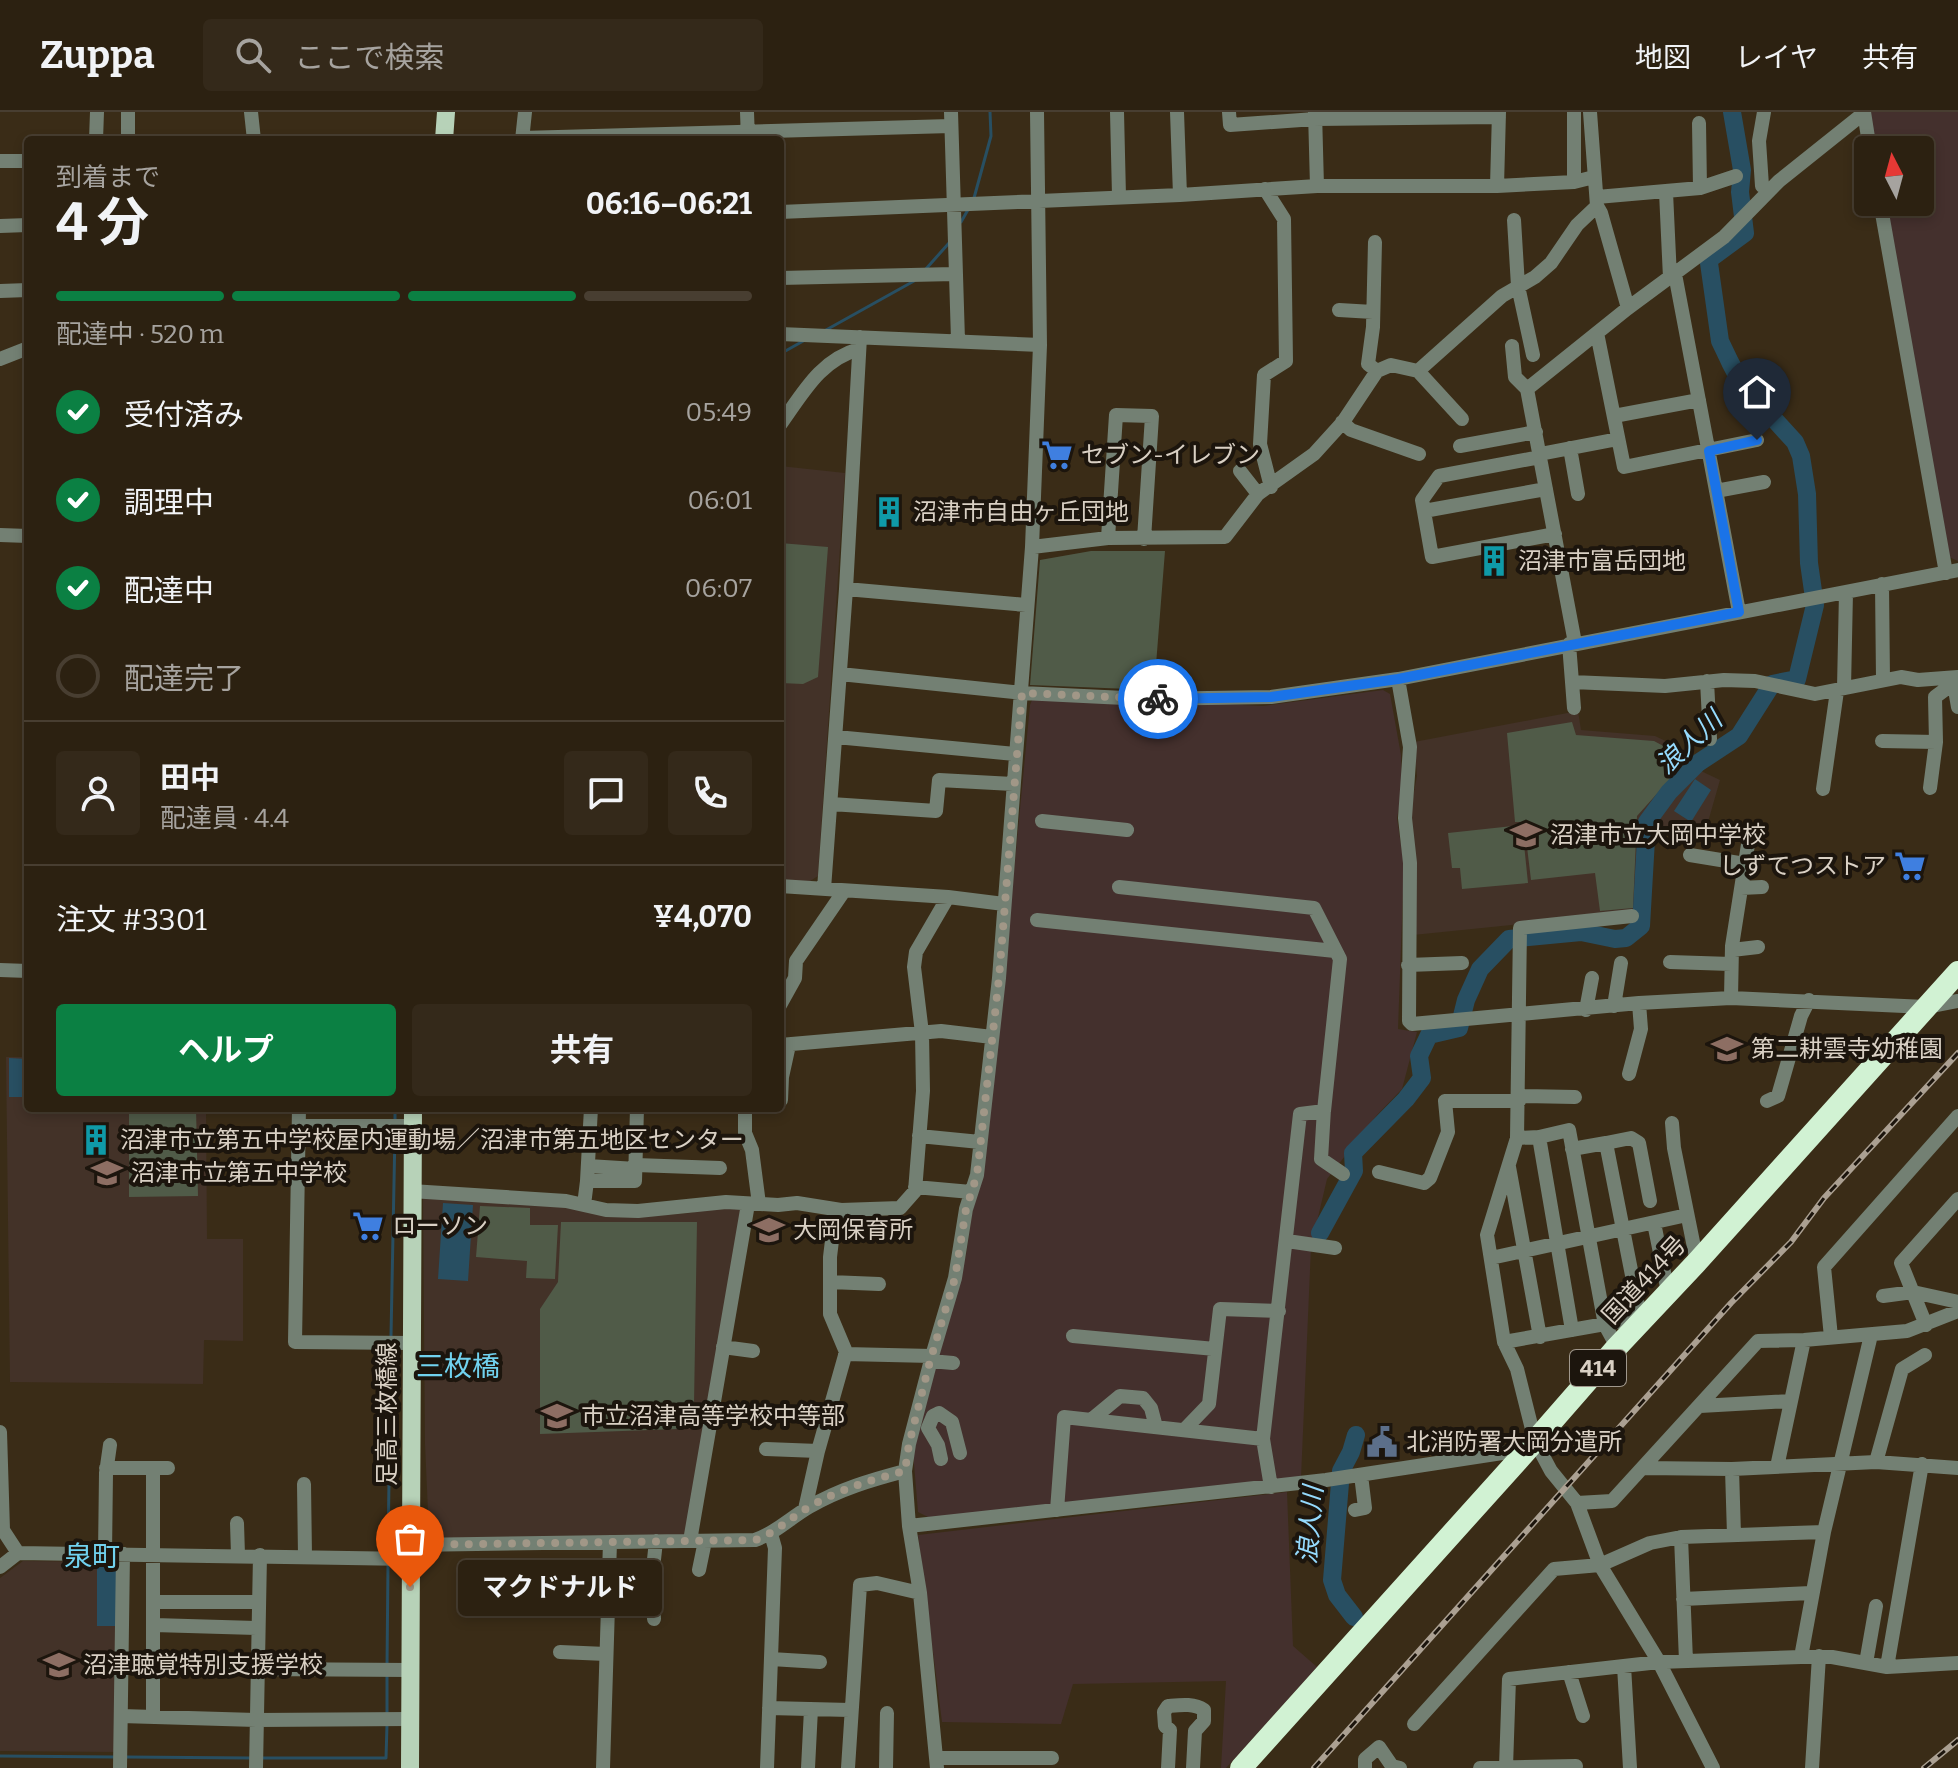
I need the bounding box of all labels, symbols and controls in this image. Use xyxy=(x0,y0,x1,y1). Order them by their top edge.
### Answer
search box xyxy=(203,19,763,91)
text: Zuppa xyxy=(40,32,155,78)
icon: search xyxy=(231,33,275,77)
text: ここで検索 xyxy=(295,40,445,76)
text: 地図 xyxy=(1635,41,1691,74)
text: レイヤ xyxy=(1735,41,1818,74)
text: 共有 xyxy=(1862,41,1918,74)
north arrow xyxy=(1854,136,1934,216)
map controls xyxy=(1854,136,1934,216)
text: 到着まで xyxy=(56,162,160,193)
text: 06:16–06:21 xyxy=(586,186,752,222)
text: 4 分 xyxy=(56,191,149,254)
text: 配達中 · 520 m xyxy=(56,319,224,350)
pin xyxy=(1723,358,1791,440)
icon: home xyxy=(1735,370,1779,414)
icon: check xyxy=(56,390,100,434)
text: 受付済み xyxy=(124,397,244,433)
text: 05:49 xyxy=(686,397,752,428)
supermarket icon: セブン-イレブン xyxy=(1040,438,1074,472)
place label: セブン-イレブン xyxy=(1081,441,1260,469)
icon: check xyxy=(56,478,100,522)
text: 調理中 xyxy=(124,485,214,521)
text: 06:01 xyxy=(687,485,752,516)
building icon: 沼津市自由ヶ丘団地 xyxy=(872,495,906,529)
place label: 沼津市自由ヶ丘団地 xyxy=(913,498,1129,526)
building icon: 沼津市富岳団地 xyxy=(1477,544,1511,578)
place label: 沼津市富岳団地 xyxy=(1518,547,1686,575)
icon: check xyxy=(56,566,100,610)
text: 配達中 xyxy=(124,573,214,609)
text: 06:07 xyxy=(685,573,752,604)
courier xyxy=(1118,659,1198,739)
text: 配達完了 xyxy=(124,661,244,697)
icon: bike xyxy=(1136,677,1180,721)
water label: 浪人川 xyxy=(1650,702,1731,780)
button: person xyxy=(56,751,140,835)
button: chat xyxy=(564,751,648,835)
button: phone xyxy=(668,751,752,835)
text: 田中 xyxy=(160,760,220,796)
text: 配達員 · 4.4 xyxy=(160,803,289,834)
school or university icon: 沼津市立大岡中学校 xyxy=(1509,818,1543,852)
place label: 沼津市立大岡中学校 xyxy=(1550,821,1766,849)
supermarket icon: しずてつストア xyxy=(1893,849,1927,883)
place label: しずてつストア xyxy=(1719,852,1886,880)
text: ¥4,070 xyxy=(653,899,752,935)
text: 注文 #3301 xyxy=(56,902,207,938)
button: ヘルプ xyxy=(56,1004,396,1096)
button: 共有 xyxy=(412,1004,752,1096)
school or university icon: 第二耕雲寺幼稚園 xyxy=(1710,1032,1744,1066)
place label: 第二耕雲寺幼稚園 xyxy=(1751,1035,1943,1063)
building icon: 沼津市立第五中学校屋内運動場／沼津市第五地区センター xyxy=(79,1123,113,1157)
place label: 沼津市立第五中学校屋内運動場／沼津市第五地区センター xyxy=(120,1126,744,1154)
school or university icon: 沼津市立第五中学校 xyxy=(90,1156,124,1190)
place label: 沼津市立第五中学校 xyxy=(131,1159,347,1187)
supermarket icon: ローソン xyxy=(351,1209,385,1243)
place label: ローソン xyxy=(392,1212,488,1240)
school or university icon: 大岡保育所 xyxy=(752,1213,786,1247)
place label: 大岡保育所 xyxy=(793,1216,913,1244)
street label: 国道414号 xyxy=(1596,1230,1692,1330)
street label: 足高三枚橋線 xyxy=(373,1342,401,1486)
district label: 三枚橋 xyxy=(416,1350,500,1383)
road number: 414 xyxy=(1570,1350,1626,1386)
school or university icon: 市立沼津高等学校中等部 xyxy=(540,1399,574,1433)
place label: 市立沼津高等学校中等部 xyxy=(581,1402,845,1430)
public building icon: 北消防署大岡分遣所 xyxy=(1365,1425,1399,1459)
place label: 北消防署大岡分遣所 xyxy=(1406,1428,1622,1456)
water label: 浪人川 xyxy=(1292,1482,1330,1565)
pin xyxy=(376,1505,444,1587)
icon: bag xyxy=(388,1517,432,1561)
district label: 泉町 xyxy=(64,1540,120,1573)
callout: マクドナルド xyxy=(458,1559,662,1615)
text: マクドナルド xyxy=(482,1572,638,1603)
school or university icon: 沼津聴覚特別支援学校 xyxy=(42,1648,76,1682)
place label: 沼津聴覚特別支援学校 xyxy=(83,1651,323,1679)

